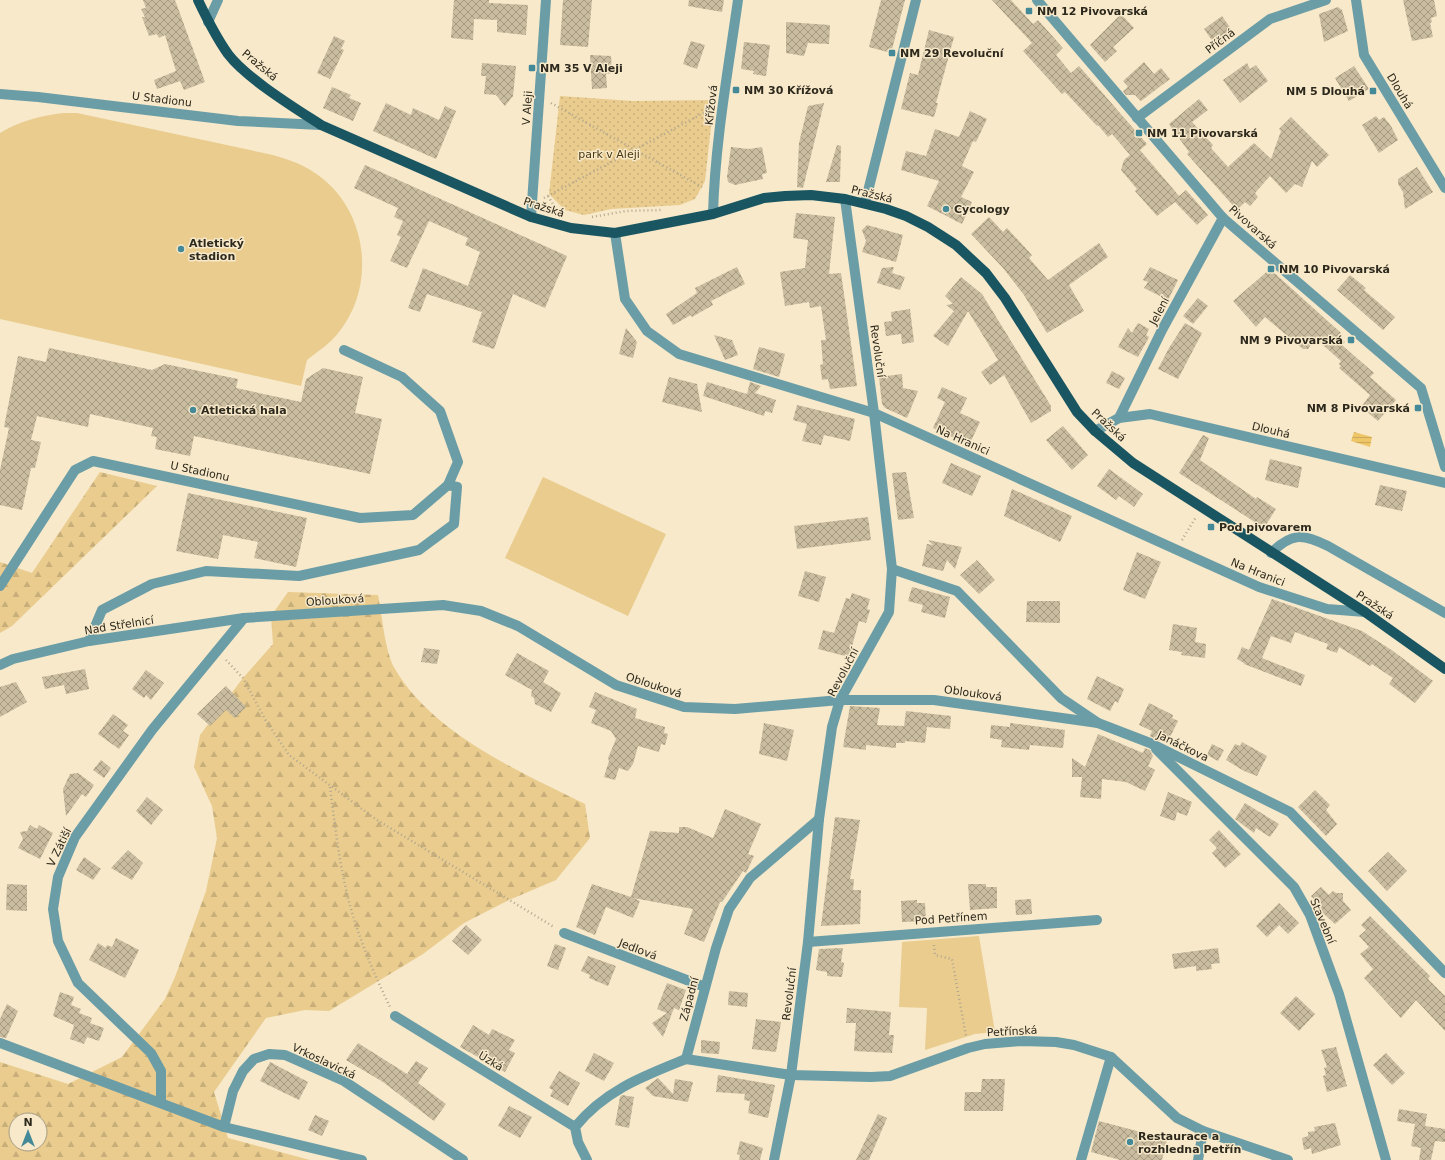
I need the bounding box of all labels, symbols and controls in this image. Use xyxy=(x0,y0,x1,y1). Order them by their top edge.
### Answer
place label: NM 12 Pivovarská xyxy=(1037,5,1148,18)
marker: NM 12 Pivovarská xyxy=(1024,6,1034,16)
street label: Příčná xyxy=(1203,26,1238,57)
street label: Pražská xyxy=(239,47,280,84)
place label: NM 29 Revoluční xyxy=(900,47,1005,60)
marker: NM 29 Revoluční xyxy=(887,48,897,58)
place label: NM 35 V Aleji xyxy=(540,62,623,75)
marker: NM 35 V Aleji xyxy=(527,63,537,73)
street label: Dlouhá xyxy=(1384,71,1415,111)
street label: Křížová xyxy=(703,84,720,126)
place label: NM 30 Křížová xyxy=(744,84,833,97)
marker: NM 30 Křížová xyxy=(731,85,741,95)
place label: NM 5 Dlouhá xyxy=(1286,85,1365,98)
marker: NM 5 Dlouhá xyxy=(1368,86,1378,96)
street label: U Stadionu xyxy=(131,89,193,110)
street label: V Aleji xyxy=(520,90,535,126)
place label: NM 11 Pivovarská xyxy=(1147,127,1258,140)
marker: NM 11 Pivovarská xyxy=(1134,128,1144,138)
park label: park v Aleji xyxy=(578,148,640,161)
street label: Pražská xyxy=(850,183,894,206)
street label: Pražská xyxy=(522,195,566,220)
place label: Cycology xyxy=(954,203,1010,216)
street label: Pivovarská xyxy=(1226,203,1279,252)
marker: Cycology xyxy=(941,204,951,214)
place label: Atletický stadion xyxy=(189,237,244,263)
marker: Atletický stadion xyxy=(176,244,186,254)
place label: NM 10 Pivovarská xyxy=(1279,263,1390,276)
marker: NM 10 Pivovarská xyxy=(1266,264,1276,274)
street label: Jelení xyxy=(1146,294,1173,328)
street label: Revoluční xyxy=(867,324,888,379)
place label: NM 9 Pivovarská xyxy=(1240,334,1343,347)
marker: NM 9 Pivovarská xyxy=(1346,335,1356,345)
place label: NM 8 Pivovarská xyxy=(1307,402,1410,415)
marker: NM 8 Pivovarská xyxy=(1413,403,1423,413)
place label: Atletická hala xyxy=(201,404,287,417)
marker: Atletická hala xyxy=(188,405,198,415)
street label: Pražská xyxy=(1089,406,1129,444)
street label: Dlouhá xyxy=(1250,420,1291,441)
street label: Na Hranici xyxy=(934,423,992,458)
street label: U Stadionu xyxy=(169,459,231,484)
place label: Pod pivovarem xyxy=(1219,521,1312,534)
marker: Pod pivovarem xyxy=(1206,522,1216,532)
street label: Na Hranici xyxy=(1229,556,1287,589)
street label: Pražská xyxy=(1354,588,1396,623)
street label: Oblouková xyxy=(305,592,365,609)
street label: Nad Střelnicí xyxy=(84,613,156,637)
street label: Revoluční xyxy=(825,645,862,699)
street label: Oblouková xyxy=(624,670,684,701)
street label: Oblouková xyxy=(943,683,1003,704)
street label: Janáčkova xyxy=(1154,728,1211,765)
street label: V Zátiší xyxy=(45,825,75,869)
street label: Stavební xyxy=(1307,896,1338,947)
street label: Pod Petřínem xyxy=(914,909,988,928)
street label: Jedlová xyxy=(616,936,659,963)
street label: Revoluční xyxy=(780,966,799,1021)
street label: Západní xyxy=(677,975,702,1023)
street label: Petřínská xyxy=(986,1024,1038,1039)
street label: Vrkoslavická xyxy=(290,1041,358,1082)
street label: Úzká xyxy=(476,1049,506,1074)
north arrow xyxy=(8,1112,48,1152)
text: N xyxy=(23,1116,33,1129)
place label: Restaurace a rozhledna Petřín xyxy=(1138,1130,1241,1156)
marker: Restaurace a rozhledna Petřín xyxy=(1125,1137,1135,1147)

